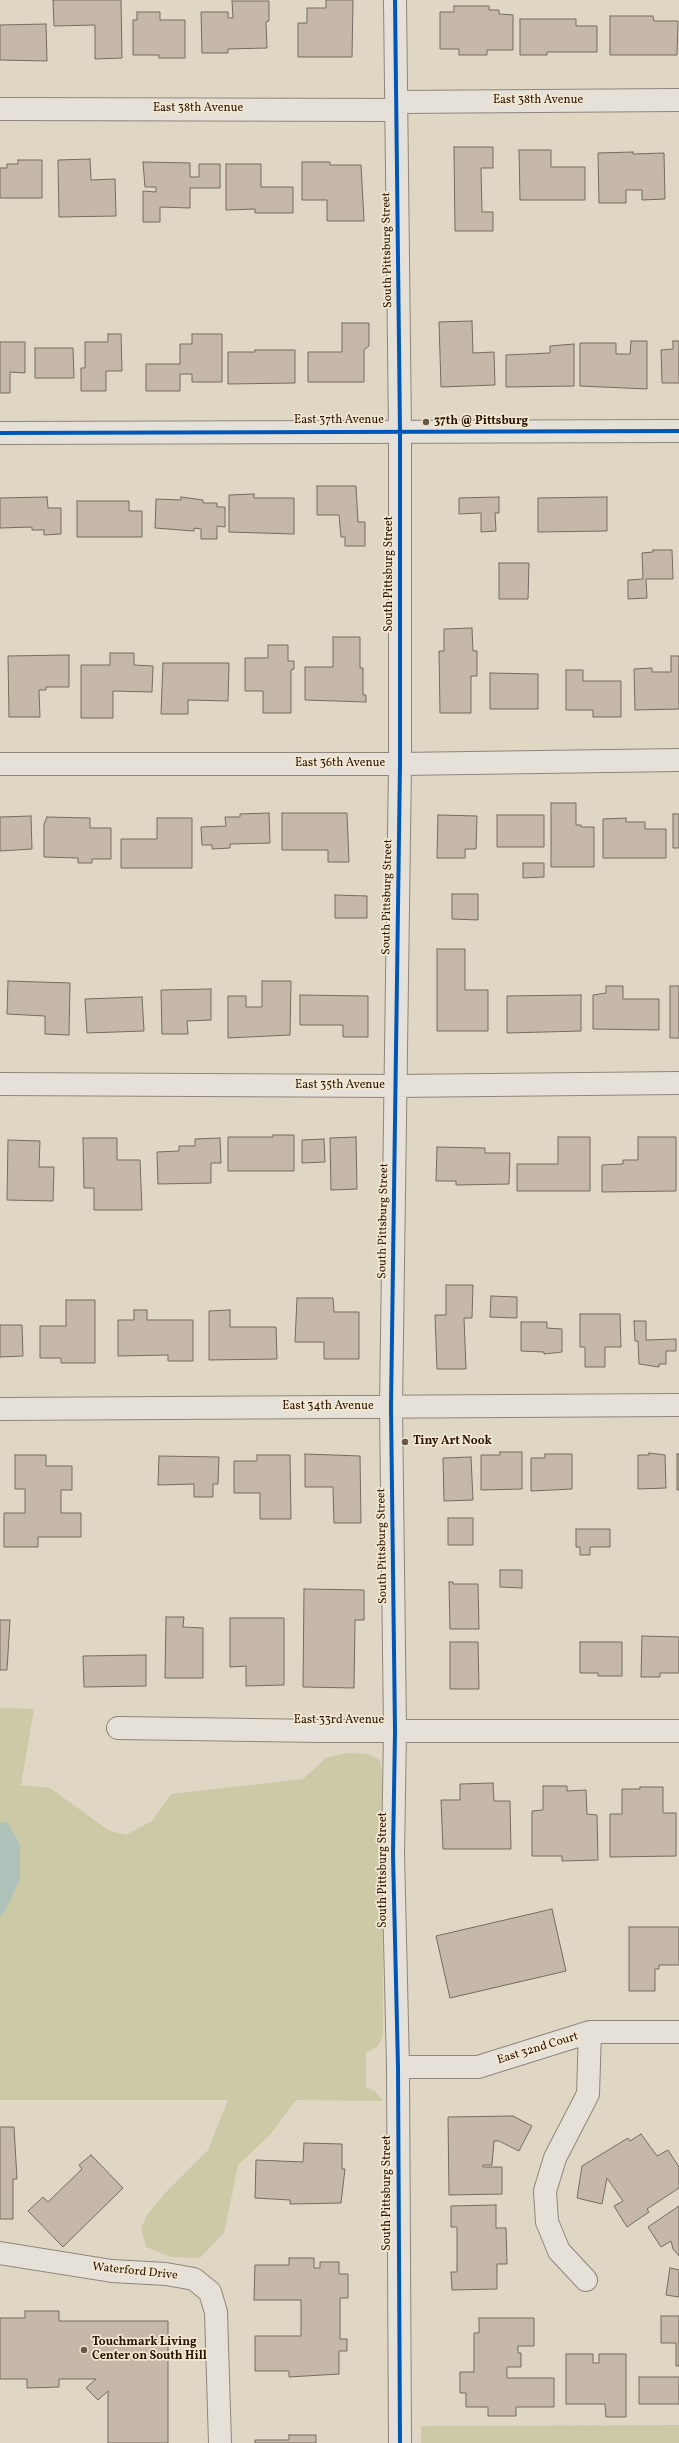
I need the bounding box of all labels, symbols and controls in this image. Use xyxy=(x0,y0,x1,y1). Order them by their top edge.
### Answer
street label: East 38th Avenue xyxy=(493,94,583,108)
street label: East 38th Avenue xyxy=(153,102,243,116)
street label: South Pittsburg Street xyxy=(380,192,396,308)
street label: East 37th Avenue xyxy=(294,414,384,428)
place label: 37th @ Pittsburg xyxy=(434,415,528,429)
marker: 37th @ Pittsburg xyxy=(421,417,431,427)
street label: South Pittsburg Street xyxy=(383,516,397,632)
street label: East 36th Avenue xyxy=(295,757,385,771)
street label: South Pittsburg Street xyxy=(380,839,396,955)
street label: East 35th Avenue xyxy=(295,1079,385,1093)
street label: South Pittsburg Street xyxy=(376,1163,392,1279)
street label: East 34th Avenue xyxy=(282,1400,374,1414)
place label: Tiny Art Nook xyxy=(413,1435,492,1449)
marker: Tiny Art Nook xyxy=(400,1437,410,1447)
street label: South Pittsburg Street xyxy=(375,1488,391,1604)
street label: East 33rd Avenue xyxy=(294,1714,384,1728)
street label: South Pittsburg Street xyxy=(377,1812,391,1928)
street label: East 32nd Court xyxy=(496,2030,580,2068)
street label: South Pittsburg Street xyxy=(381,2135,395,2251)
street label: Waterford Drive xyxy=(92,2260,178,2284)
place label: Touchmark Living Center on South Hill xyxy=(92,2336,207,2364)
marker: Touchmark Living Center on South Hill xyxy=(79,2345,89,2355)

